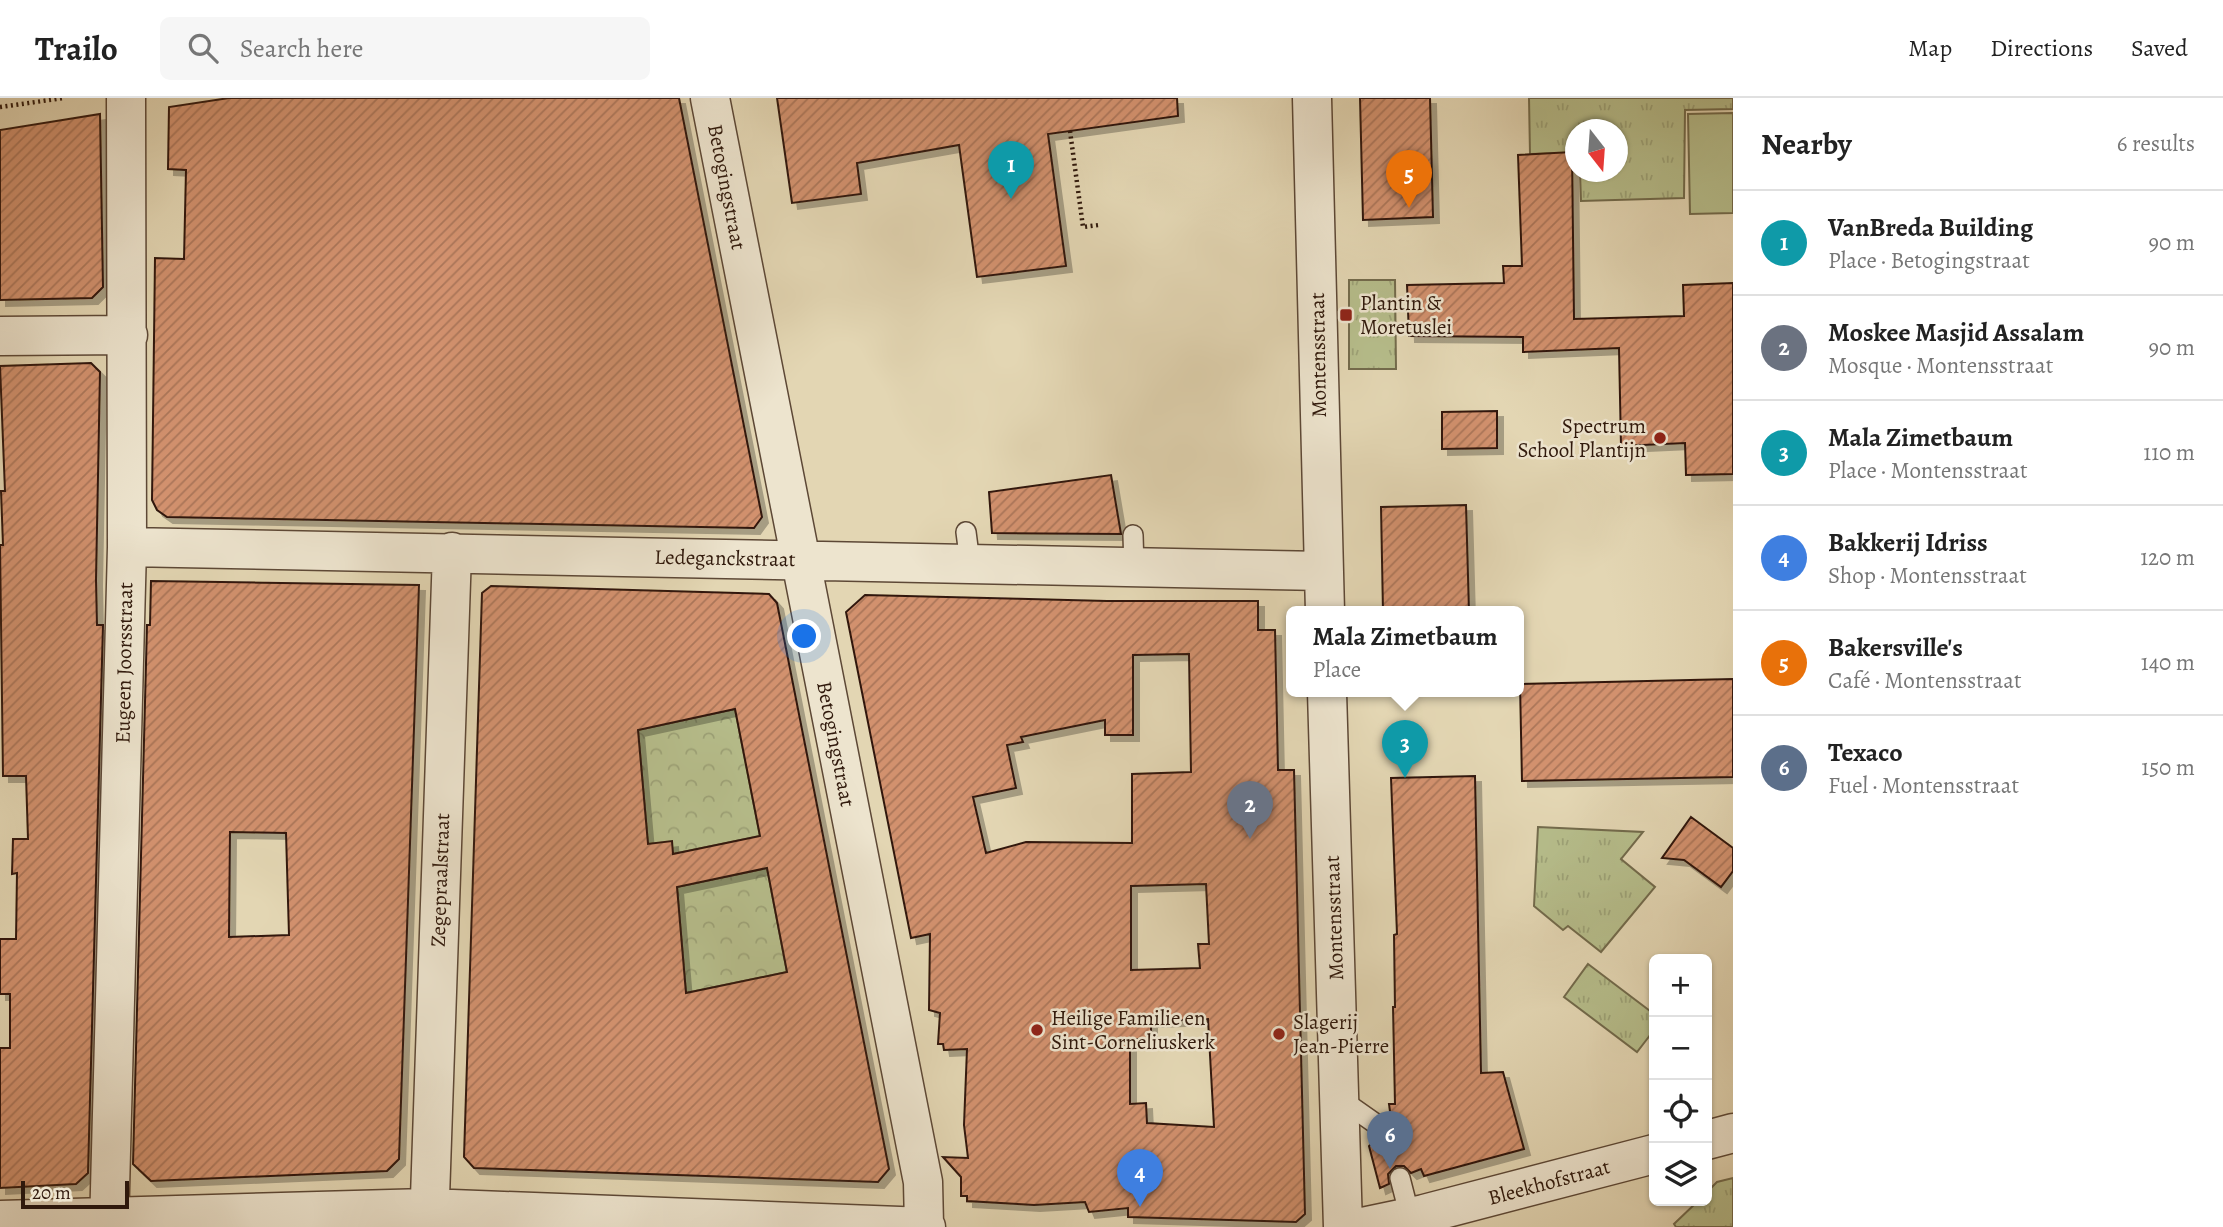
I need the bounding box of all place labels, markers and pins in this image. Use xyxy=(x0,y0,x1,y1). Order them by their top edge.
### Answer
pin: 1 xyxy=(988,141,1034,199)
pin: 5 xyxy=(1386,150,1432,208)
place label: Plantin & Moretuslei xyxy=(1360,289,1452,341)
marker: Plantin & Moretuslei xyxy=(1338,307,1354,323)
place label: Spectrum School Plantijn xyxy=(1517,412,1646,464)
marker: Spectrum School Plantijn xyxy=(1652,430,1668,446)
pin: 3 xyxy=(1382,720,1428,778)
pin: 2 xyxy=(1227,781,1273,839)
place label: Heilige Familie en Sint-Corneliuskerk xyxy=(1051,1004,1216,1056)
place label: Slagerij Jean-Pierre xyxy=(1293,1008,1389,1060)
marker: Heilige Familie en Sint-Corneliuskerk xyxy=(1029,1022,1045,1038)
marker: Slagerij Jean-Pierre xyxy=(1271,1026,1287,1042)
pin: 6 xyxy=(1367,1111,1413,1169)
pin: 4 xyxy=(1117,1149,1163,1207)

